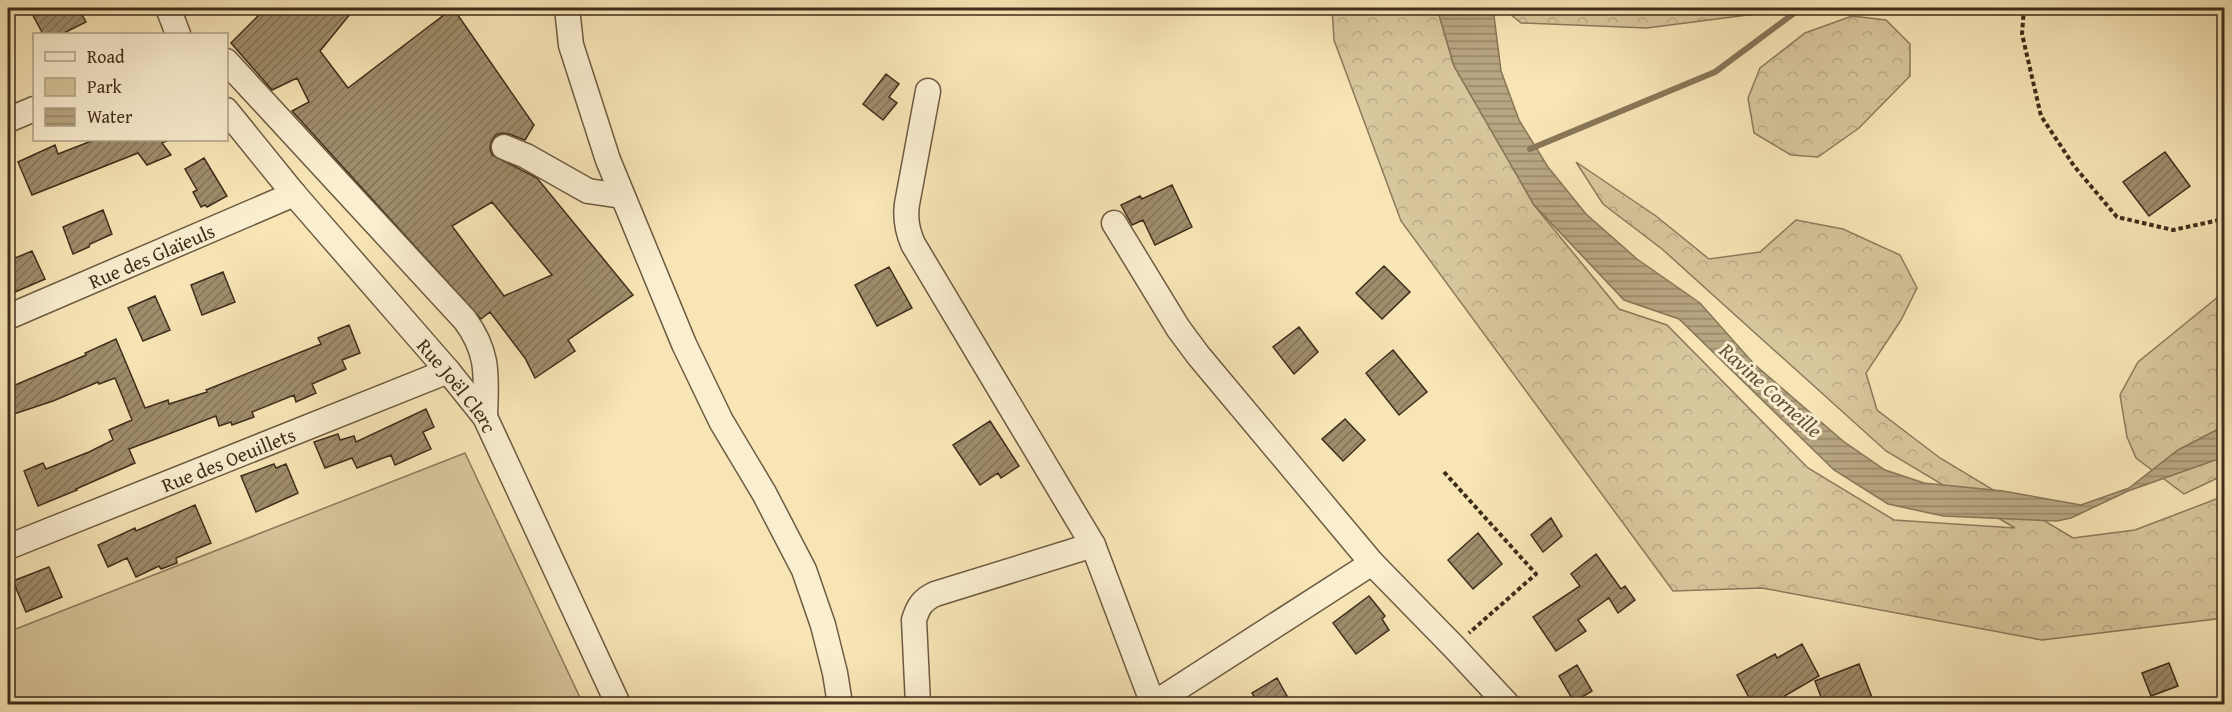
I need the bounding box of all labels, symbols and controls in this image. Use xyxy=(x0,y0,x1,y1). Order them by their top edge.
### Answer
legend xyxy=(33,33,228,141)
text: Road xyxy=(87,43,125,70)
text: Park xyxy=(87,73,123,100)
text: Water xyxy=(87,103,133,130)
street label: Rue des Glaïeuls xyxy=(84,215,219,295)
street label: Rue Joël Clerc xyxy=(411,331,505,437)
water label: Ravine Corneille xyxy=(1712,335,1829,445)
street label: Rue des Oeuillets xyxy=(157,419,300,499)

